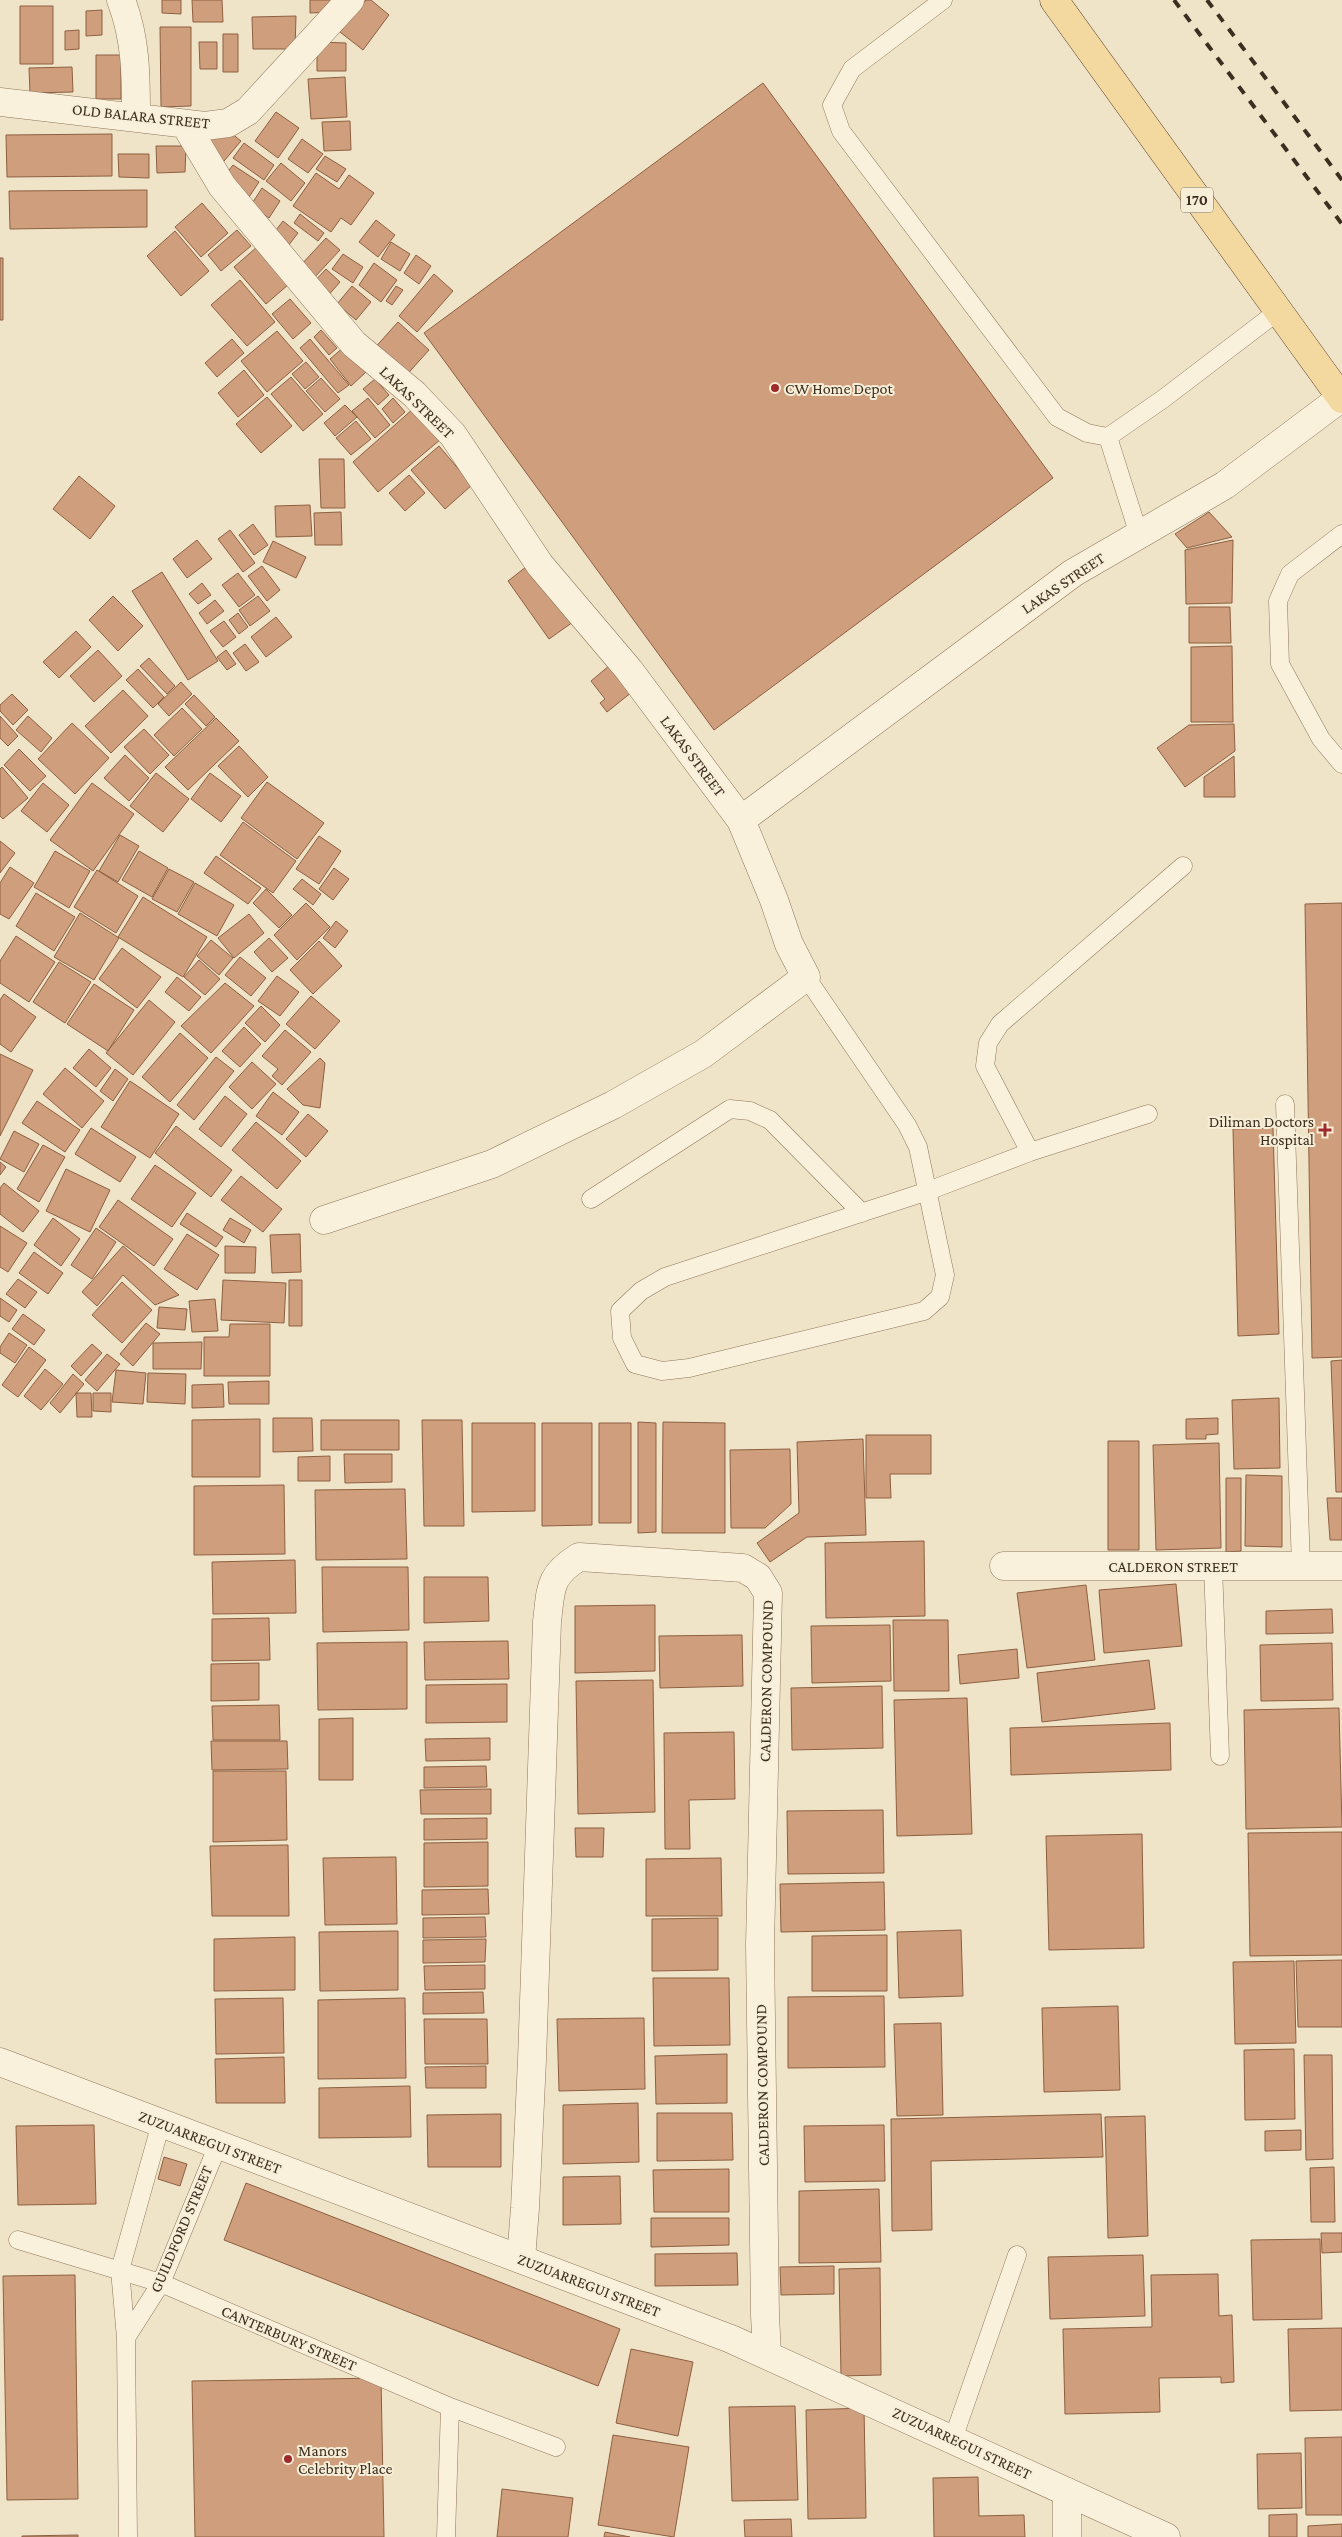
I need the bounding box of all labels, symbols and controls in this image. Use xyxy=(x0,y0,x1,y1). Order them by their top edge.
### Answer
street label: OLD BALARA STREET xyxy=(71,100,211,132)
road number: 170 xyxy=(1181,188,1213,212)
street label: LAKAS STREET xyxy=(376,362,458,442)
place label: CW Home Depot xyxy=(785,380,893,398)
marker: CW Home Depot xyxy=(769,382,781,394)
street label: LAKAS STREET xyxy=(1018,549,1108,617)
street label: LAKAS STREET xyxy=(657,712,729,800)
place label: Diliman Doctors Hospital xyxy=(1209,1113,1314,1149)
marker: Diliman Doctors Hospital xyxy=(1318,1123,1332,1137)
street label: CALDERON STREET xyxy=(1108,1558,1238,1575)
street label: CALDERON COMPOUND xyxy=(756,1600,776,1762)
street label: CALDERON COMPOUND xyxy=(752,2004,772,2166)
street label: ZUZUARREGUI STREET xyxy=(136,2107,284,2177)
street label: GUILDFORD STREET xyxy=(147,2163,216,2295)
street label: ZUZUARREGUI STREET xyxy=(515,2250,663,2320)
street label: CANTERBURY STREET xyxy=(219,2302,359,2374)
street label: ZUZUARREGUI STREET xyxy=(890,2403,1035,2483)
place label: Manors Celebrity Place xyxy=(298,2442,392,2478)
marker: Manors Celebrity Place xyxy=(282,2453,294,2465)

